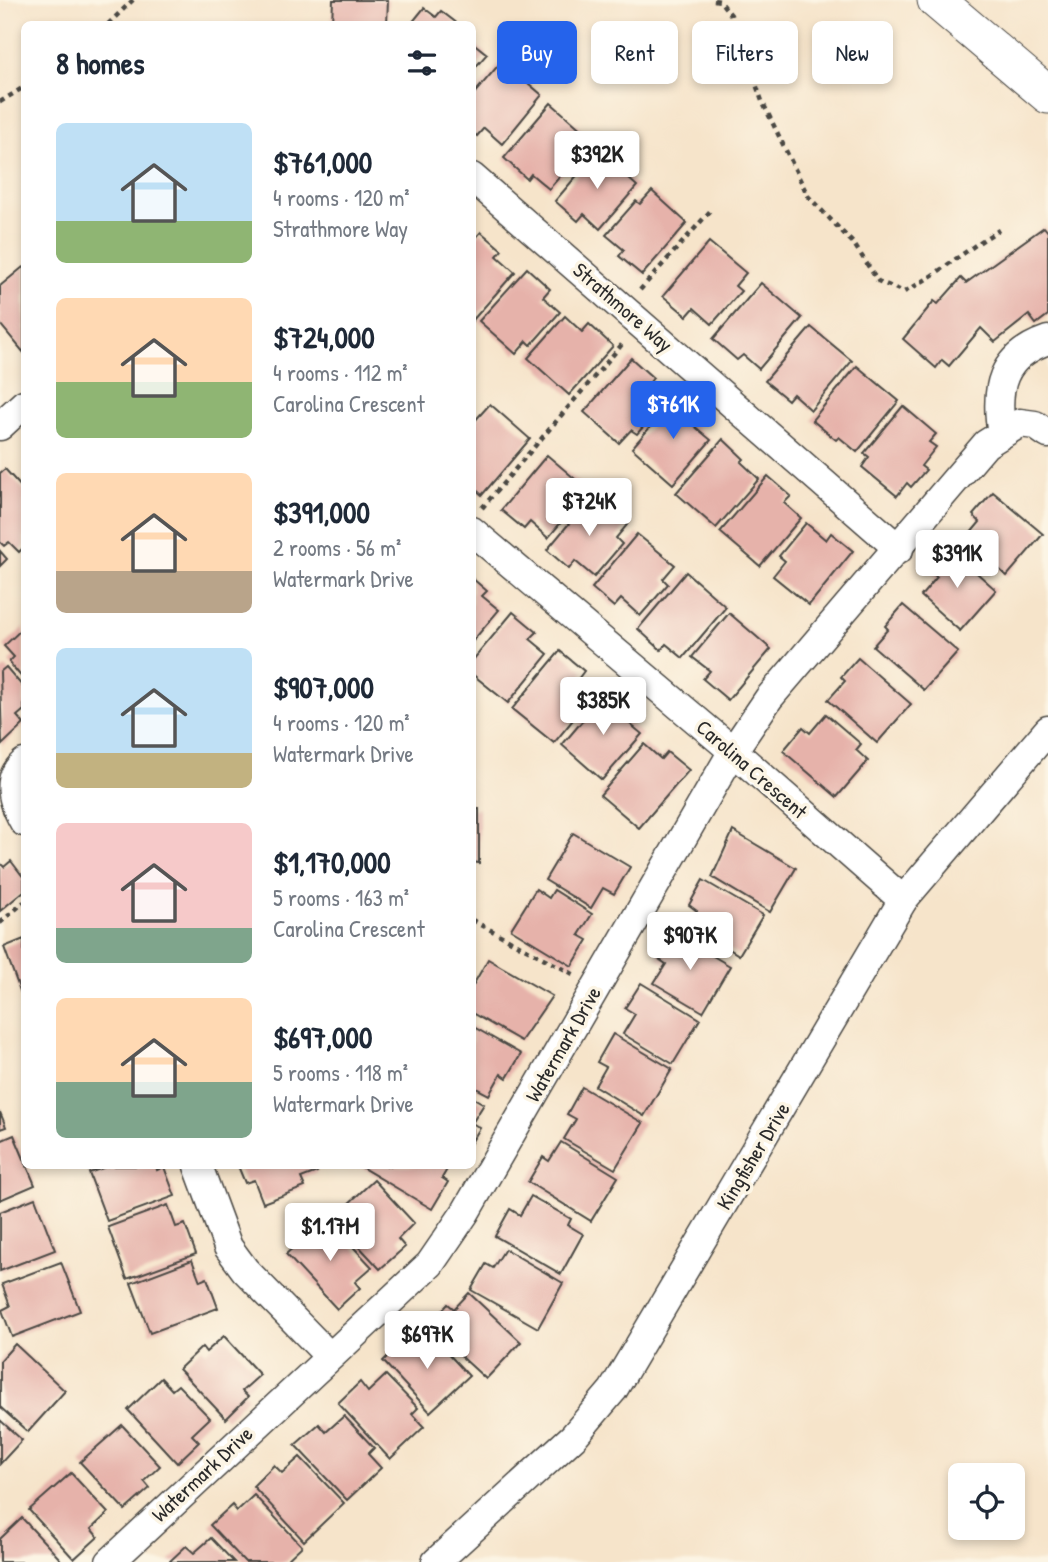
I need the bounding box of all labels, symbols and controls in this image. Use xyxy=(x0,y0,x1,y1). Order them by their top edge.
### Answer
chip: Buy xyxy=(497,21,577,84)
chip: Rent xyxy=(591,21,678,84)
chip: Filters xyxy=(692,21,798,84)
chip: New xyxy=(812,21,893,84)
text: 8 homes xyxy=(56,43,144,83)
icon: filters xyxy=(403,44,441,82)
pin: $392K xyxy=(548,132,646,191)
text: $392K xyxy=(570,138,624,169)
text: $761,000 xyxy=(273,142,372,182)
icon: home xyxy=(112,151,196,235)
text: 4 rooms · 120 m² xyxy=(273,182,410,213)
text: Strathmore Way xyxy=(273,213,408,244)
street label: Strathmore Way xyxy=(567,256,679,358)
text: $724,000 xyxy=(273,317,375,357)
icon: home xyxy=(112,326,196,410)
text: 4 rooms · 112 m² xyxy=(273,357,408,388)
pin: $761K xyxy=(624,382,722,441)
text: Carolina Crescent xyxy=(273,388,425,419)
text: $761K xyxy=(647,388,699,419)
pin: $724K xyxy=(540,478,638,538)
text: $724K xyxy=(562,485,616,516)
text: $391,000 xyxy=(273,492,370,532)
icon: home xyxy=(112,501,196,585)
pin: $391K xyxy=(908,530,1006,590)
text: 2 rooms · 56 m² xyxy=(273,532,401,563)
text: $391K xyxy=(932,537,982,568)
text: Watermark Drive xyxy=(273,563,414,594)
text: $907,000 xyxy=(273,667,374,707)
icon: home xyxy=(112,676,196,760)
pin: $385K xyxy=(554,678,652,737)
text: $385K xyxy=(576,684,630,715)
text: 4 rooms · 120 m² xyxy=(273,707,410,738)
street label: Carolina Crescent xyxy=(690,713,814,826)
text: Watermark Drive xyxy=(273,738,414,769)
text: $1,170,000 xyxy=(273,842,391,882)
icon: home xyxy=(112,851,196,935)
text: 5 rooms · 163 m² xyxy=(273,882,409,913)
pin: $907K xyxy=(641,912,739,972)
text: Carolina Crescent xyxy=(273,913,425,944)
text: $907K xyxy=(663,919,717,950)
street label: Watermark Drive xyxy=(518,981,608,1107)
text: $697,000 xyxy=(273,1017,372,1057)
icon: home xyxy=(112,1026,196,1110)
text: 5 rooms · 118 m² xyxy=(273,1057,408,1088)
text: Watermark Drive xyxy=(273,1088,414,1119)
street label: Kingfisher Drive xyxy=(710,1097,796,1215)
pin: $1.17M xyxy=(273,1204,387,1263)
text: $1.17M xyxy=(301,1210,359,1241)
pin: $697K xyxy=(378,1312,476,1371)
text: $697K xyxy=(401,1318,453,1349)
street label: Watermark Drive xyxy=(145,1420,259,1528)
map controls xyxy=(948,1463,1025,1540)
button: locate xyxy=(948,1463,1025,1540)

